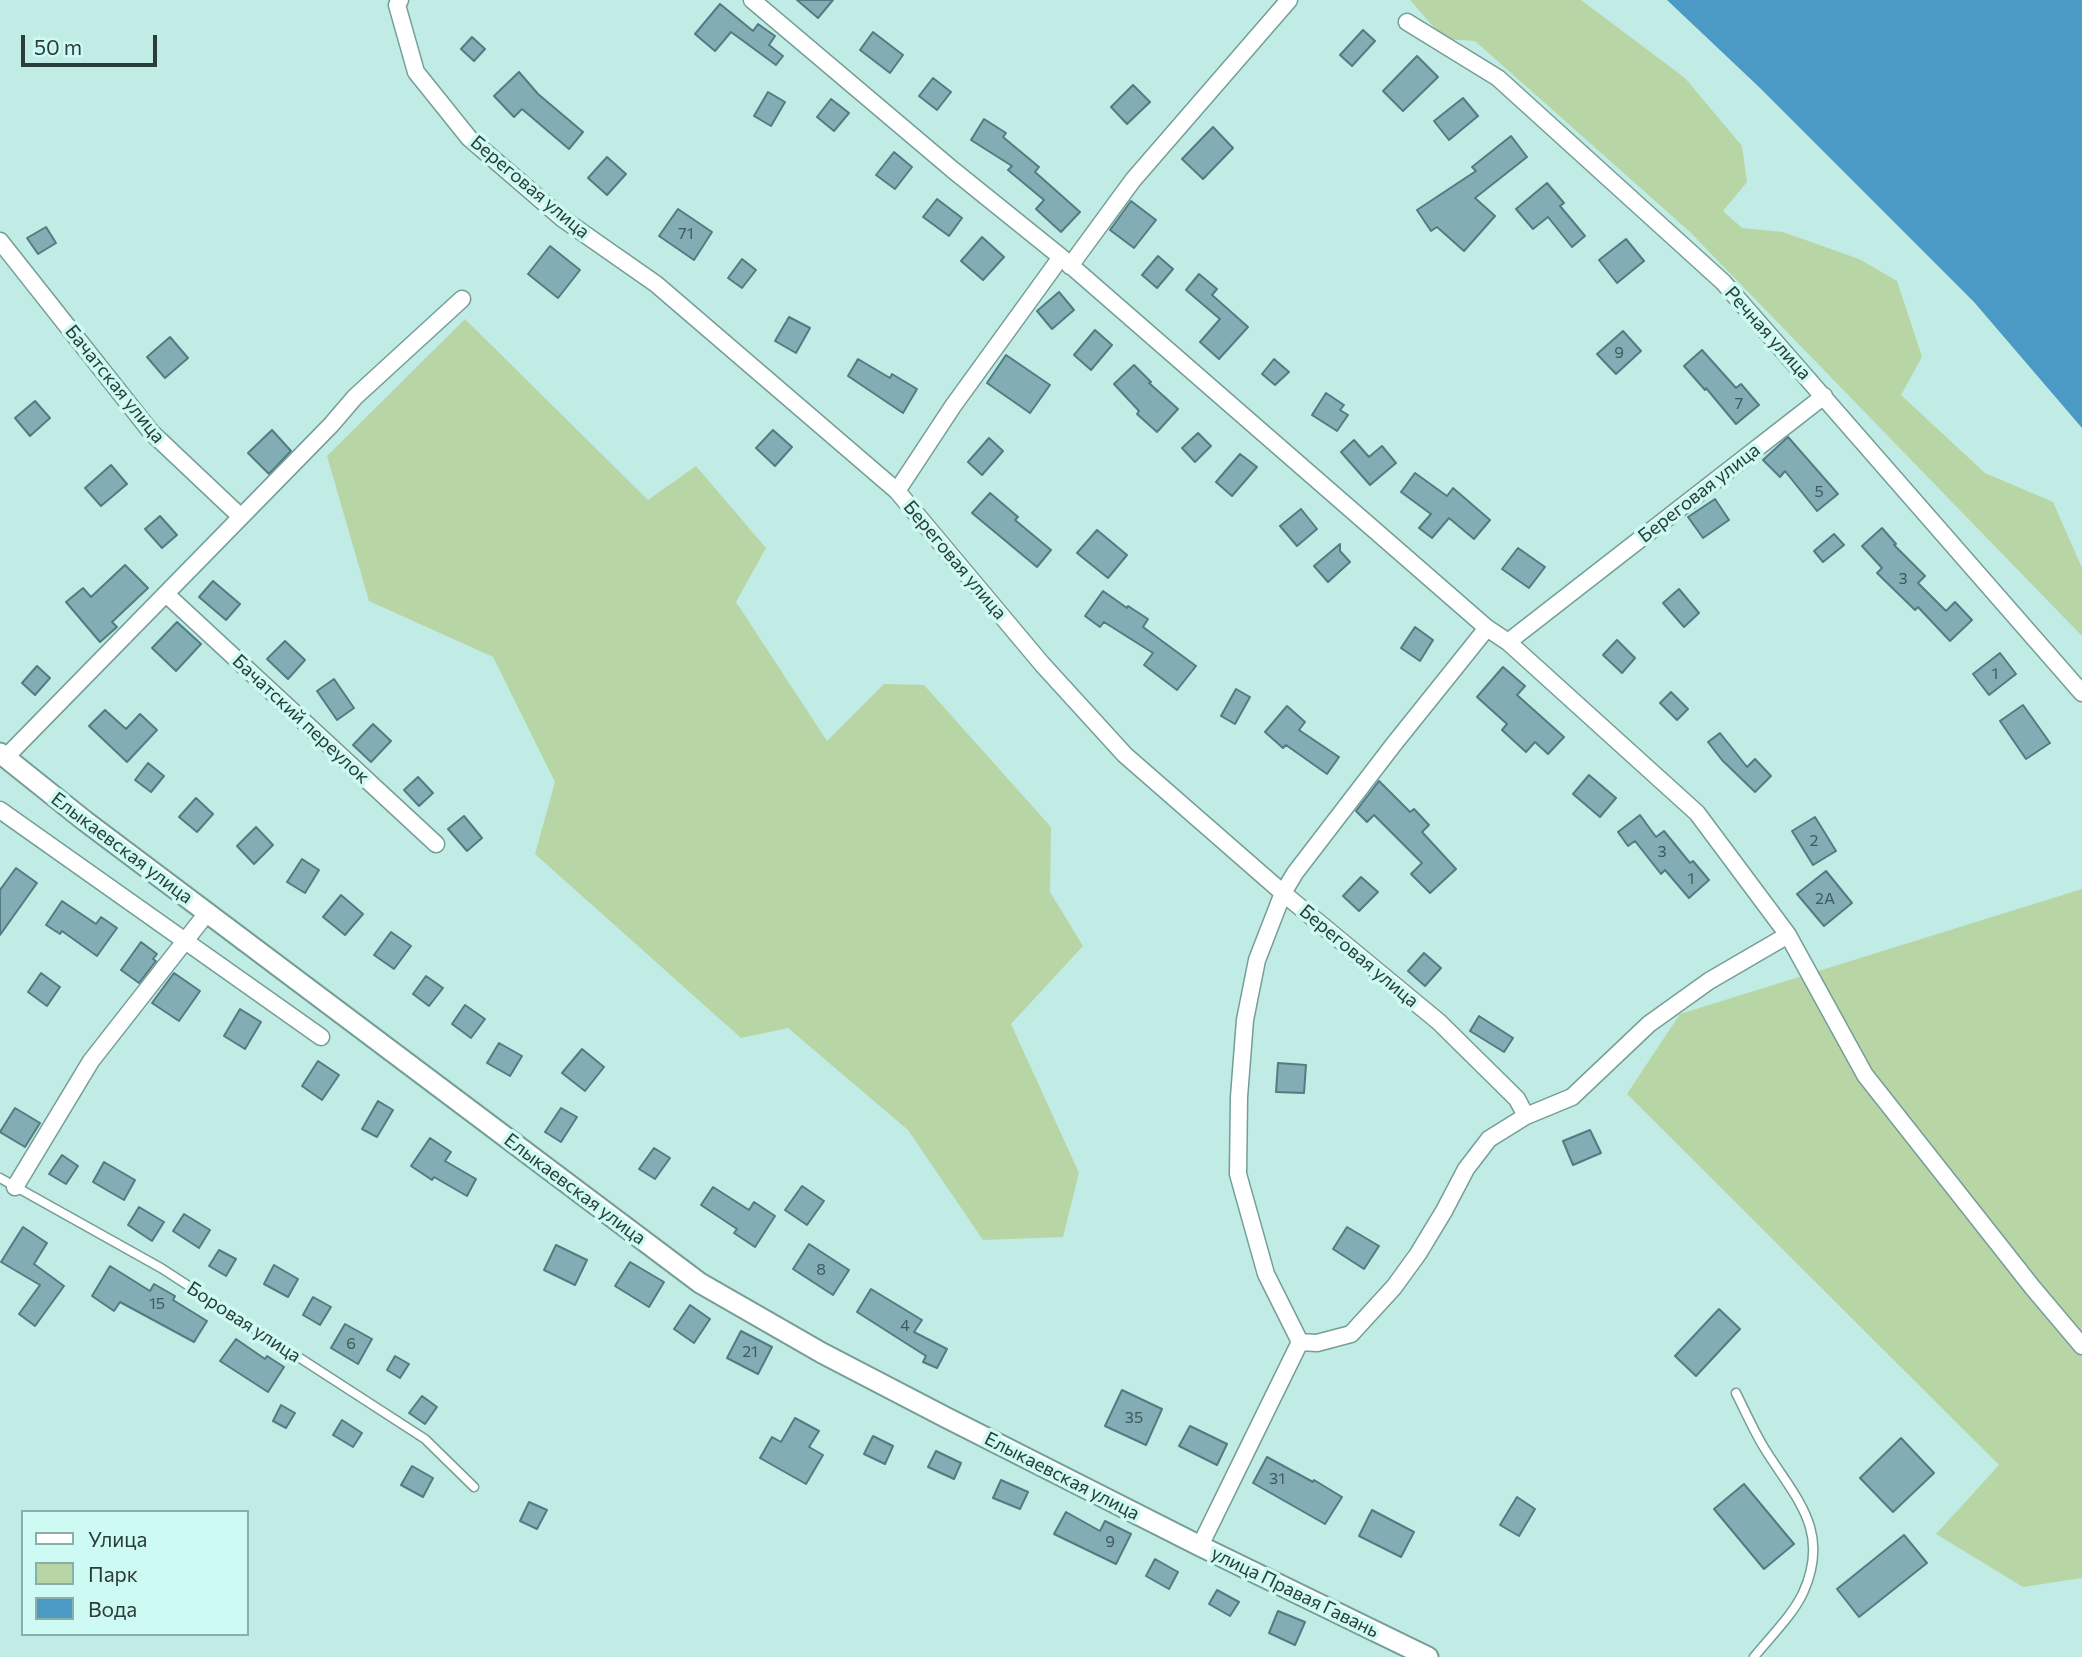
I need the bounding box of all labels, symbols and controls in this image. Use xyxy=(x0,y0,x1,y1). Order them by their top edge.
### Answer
scale bar xyxy=(24,21,161,65)
text: 50 m xyxy=(34,34,82,59)
street label: Береговая улица xyxy=(466,131,594,243)
house number: 71 xyxy=(678,224,694,244)
street label: Речная улица xyxy=(1720,282,1816,384)
street label: Бачатская улица xyxy=(60,320,170,448)
house number: 9 xyxy=(1614,343,1624,363)
house number: 7 xyxy=(1735,394,1743,414)
street label: Береговая улица xyxy=(1634,438,1764,548)
house number: 5 xyxy=(1814,482,1824,502)
street label: Береговая улица xyxy=(899,496,1011,624)
house number: 3 xyxy=(1898,569,1908,589)
street label: Бачатский переулок xyxy=(228,650,374,788)
house number: 1 xyxy=(1992,664,1998,684)
street label: Елыкаевская улица xyxy=(47,787,197,909)
house number: 2 xyxy=(1810,831,1818,851)
house number: 3 xyxy=(1657,842,1667,862)
house number: 1 xyxy=(1688,869,1694,889)
house number: 2А xyxy=(1815,889,1835,909)
street label: Береговая улица xyxy=(1295,900,1423,1012)
street label: Елыкаевская улица xyxy=(500,1128,650,1250)
house number: 8 xyxy=(816,1260,826,1280)
street label: Боровая улица xyxy=(183,1277,305,1367)
house number: 15 xyxy=(149,1294,165,1314)
house number: 4 xyxy=(900,1316,910,1336)
house number: 6 xyxy=(346,1334,356,1354)
house number: 21 xyxy=(742,1342,758,1362)
house number: 35 xyxy=(1125,1408,1143,1428)
street label: Елыкаевская улица xyxy=(981,1427,1143,1525)
house number: 31 xyxy=(1269,1469,1285,1489)
legend xyxy=(21,1510,248,1636)
text: Улица xyxy=(88,1526,147,1551)
house number: 9 xyxy=(1105,1532,1115,1552)
street label: улица Правая Гавань xyxy=(1207,1541,1383,1643)
text: Парк xyxy=(88,1561,138,1586)
text: Вода xyxy=(88,1596,137,1621)

